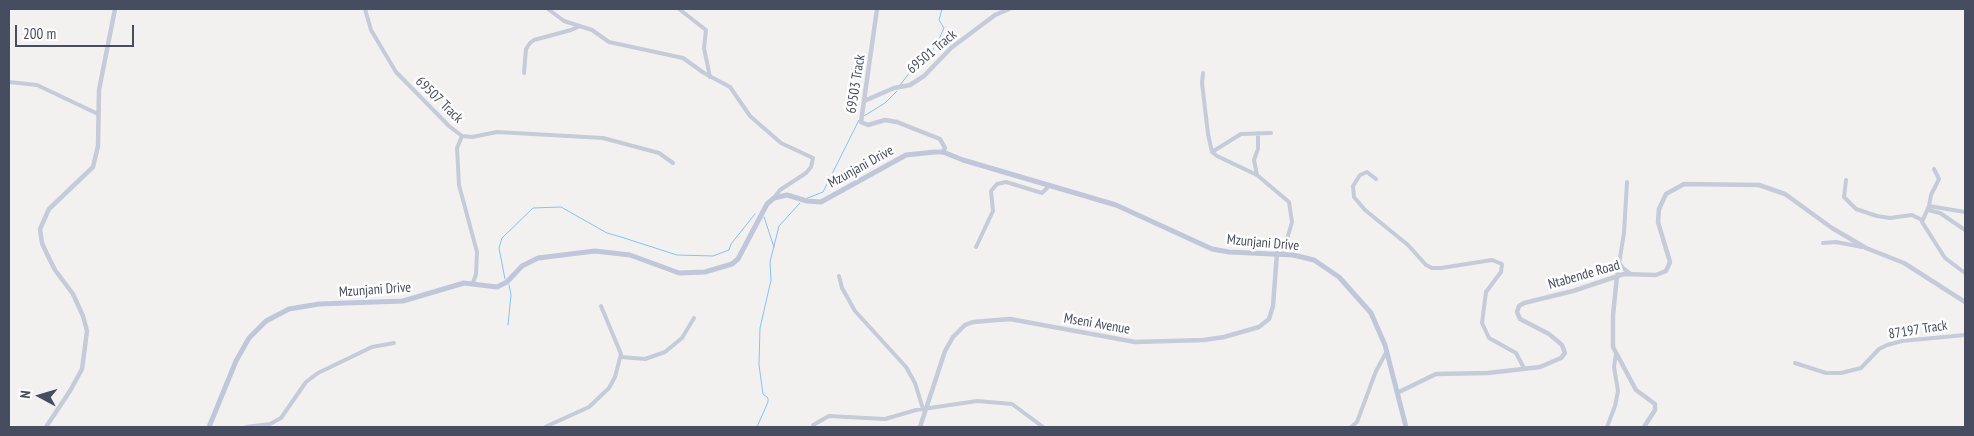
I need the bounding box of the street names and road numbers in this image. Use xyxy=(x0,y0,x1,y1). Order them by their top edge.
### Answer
street label: 69501 Track xyxy=(904,26,960,78)
street label: 69503 Track xyxy=(843,53,869,115)
street label: 69507 Track xyxy=(412,73,466,127)
street label: Mzunjani Drive xyxy=(825,142,897,192)
street label: Mzunjani Drive xyxy=(1226,231,1300,255)
street label: Ntabende Road xyxy=(1546,257,1622,293)
street label: Mzunjani Drive xyxy=(338,279,412,301)
street label: Mseni Avenue xyxy=(1063,310,1131,338)
street label: 87197 Track xyxy=(1887,317,1949,343)

